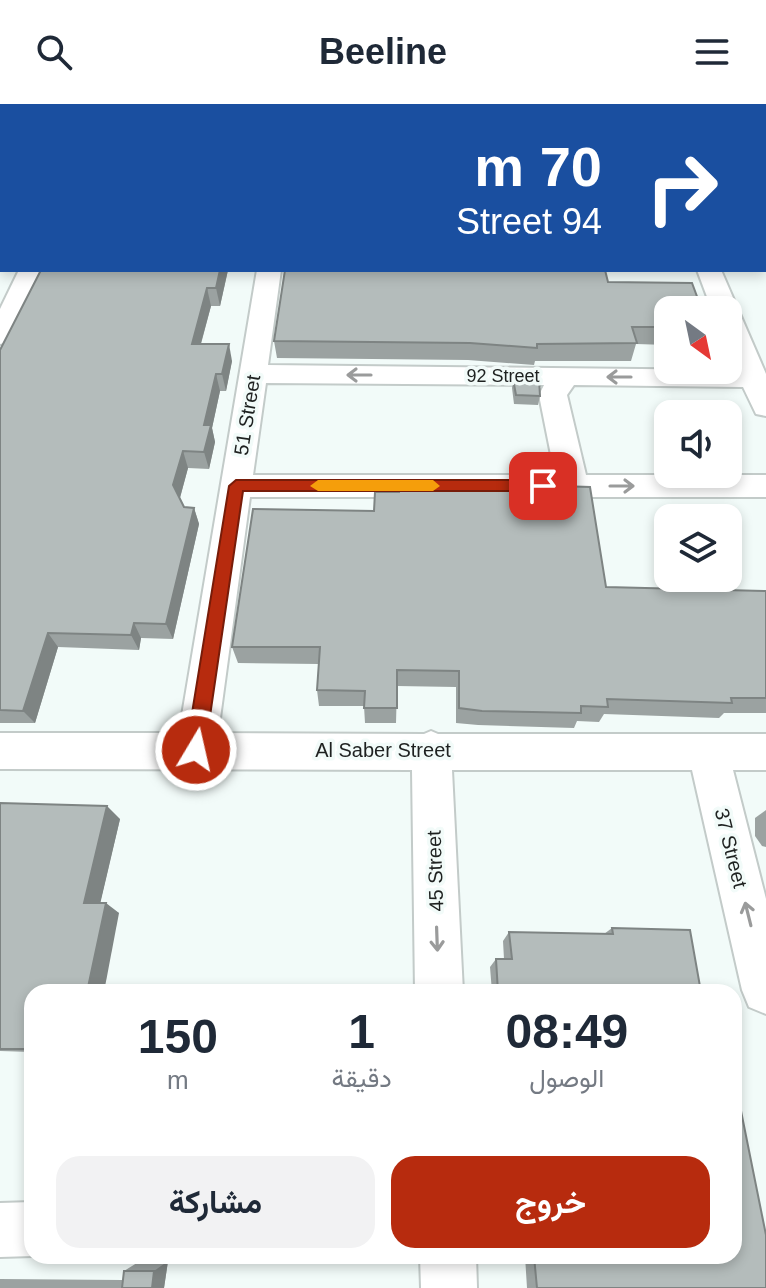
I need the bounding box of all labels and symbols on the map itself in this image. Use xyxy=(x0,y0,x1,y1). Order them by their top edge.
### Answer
north arrow xyxy=(654,296,742,384)
street label: 92 Street xyxy=(466,366,540,386)
one-way arrow xyxy=(346,367,373,383)
one-way arrow xyxy=(606,369,633,385)
street label: 51 Street xyxy=(230,373,264,457)
pin xyxy=(509,452,577,520)
one-way arrow xyxy=(608,478,635,494)
position arrow xyxy=(154,708,238,792)
street label: Al Saber Street xyxy=(315,739,451,761)
street label: 37 Street xyxy=(711,806,752,890)
street label: 45 Street xyxy=(423,830,447,912)
one-way arrow xyxy=(739,902,754,928)
one-way arrow xyxy=(430,925,445,952)

